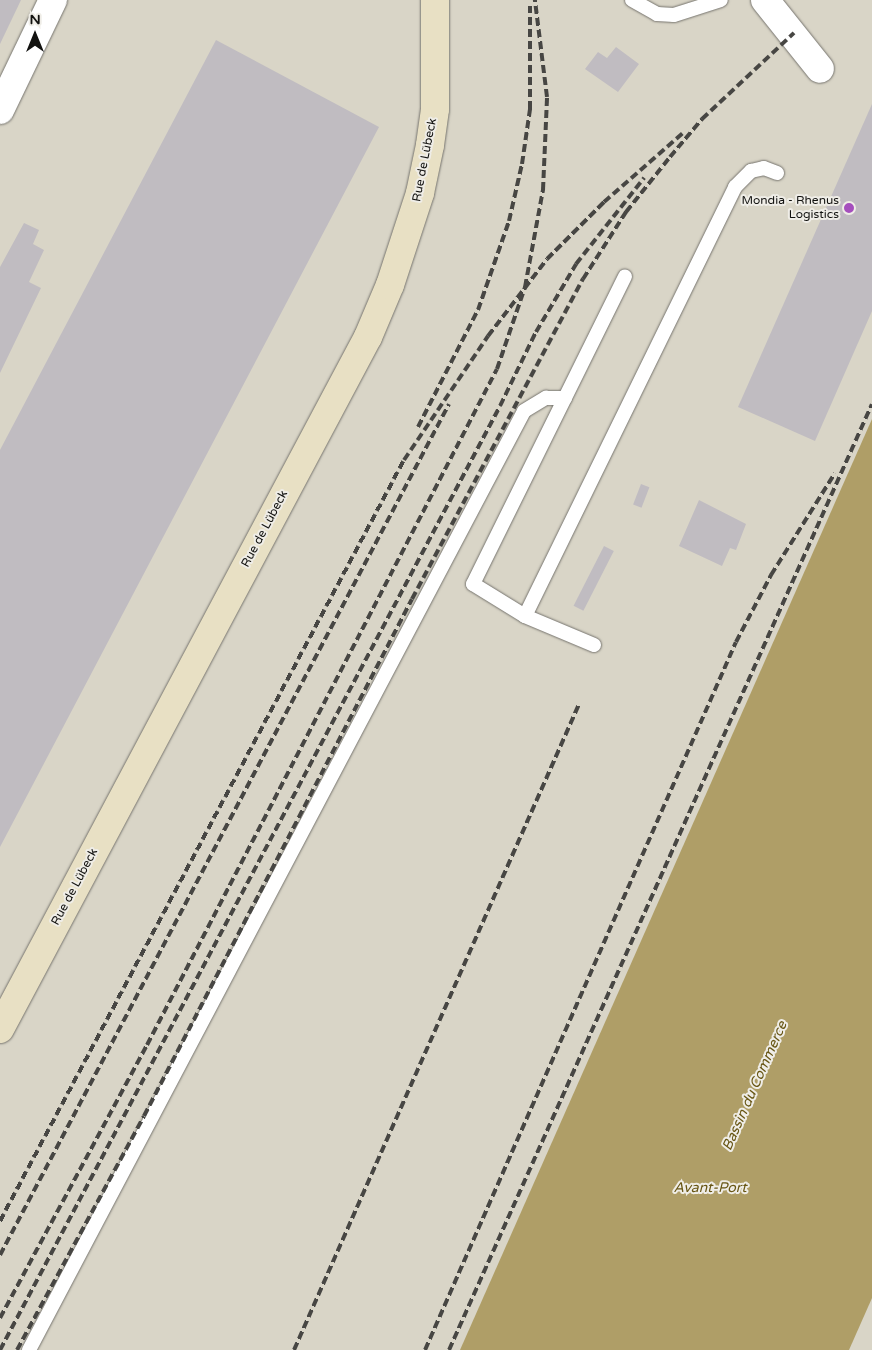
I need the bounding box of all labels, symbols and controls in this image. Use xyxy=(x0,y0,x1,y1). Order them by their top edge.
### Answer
north arrow xyxy=(10,10,60,60)
text: N xyxy=(29,11,41,28)
street label: Rue de Lübeck xyxy=(410,117,440,203)
place label: Mondia - Rhenus Logistics xyxy=(742,194,839,222)
marker: Mondia - Rhenus Logistics xyxy=(843,202,855,214)
street label: Rue de Lübeck xyxy=(239,488,291,570)
street label: Rue de Lübeck xyxy=(49,846,101,928)
water label: Bassin du Commerce xyxy=(719,1019,791,1153)
water label: Avant-Port xyxy=(674,1180,746,1196)

